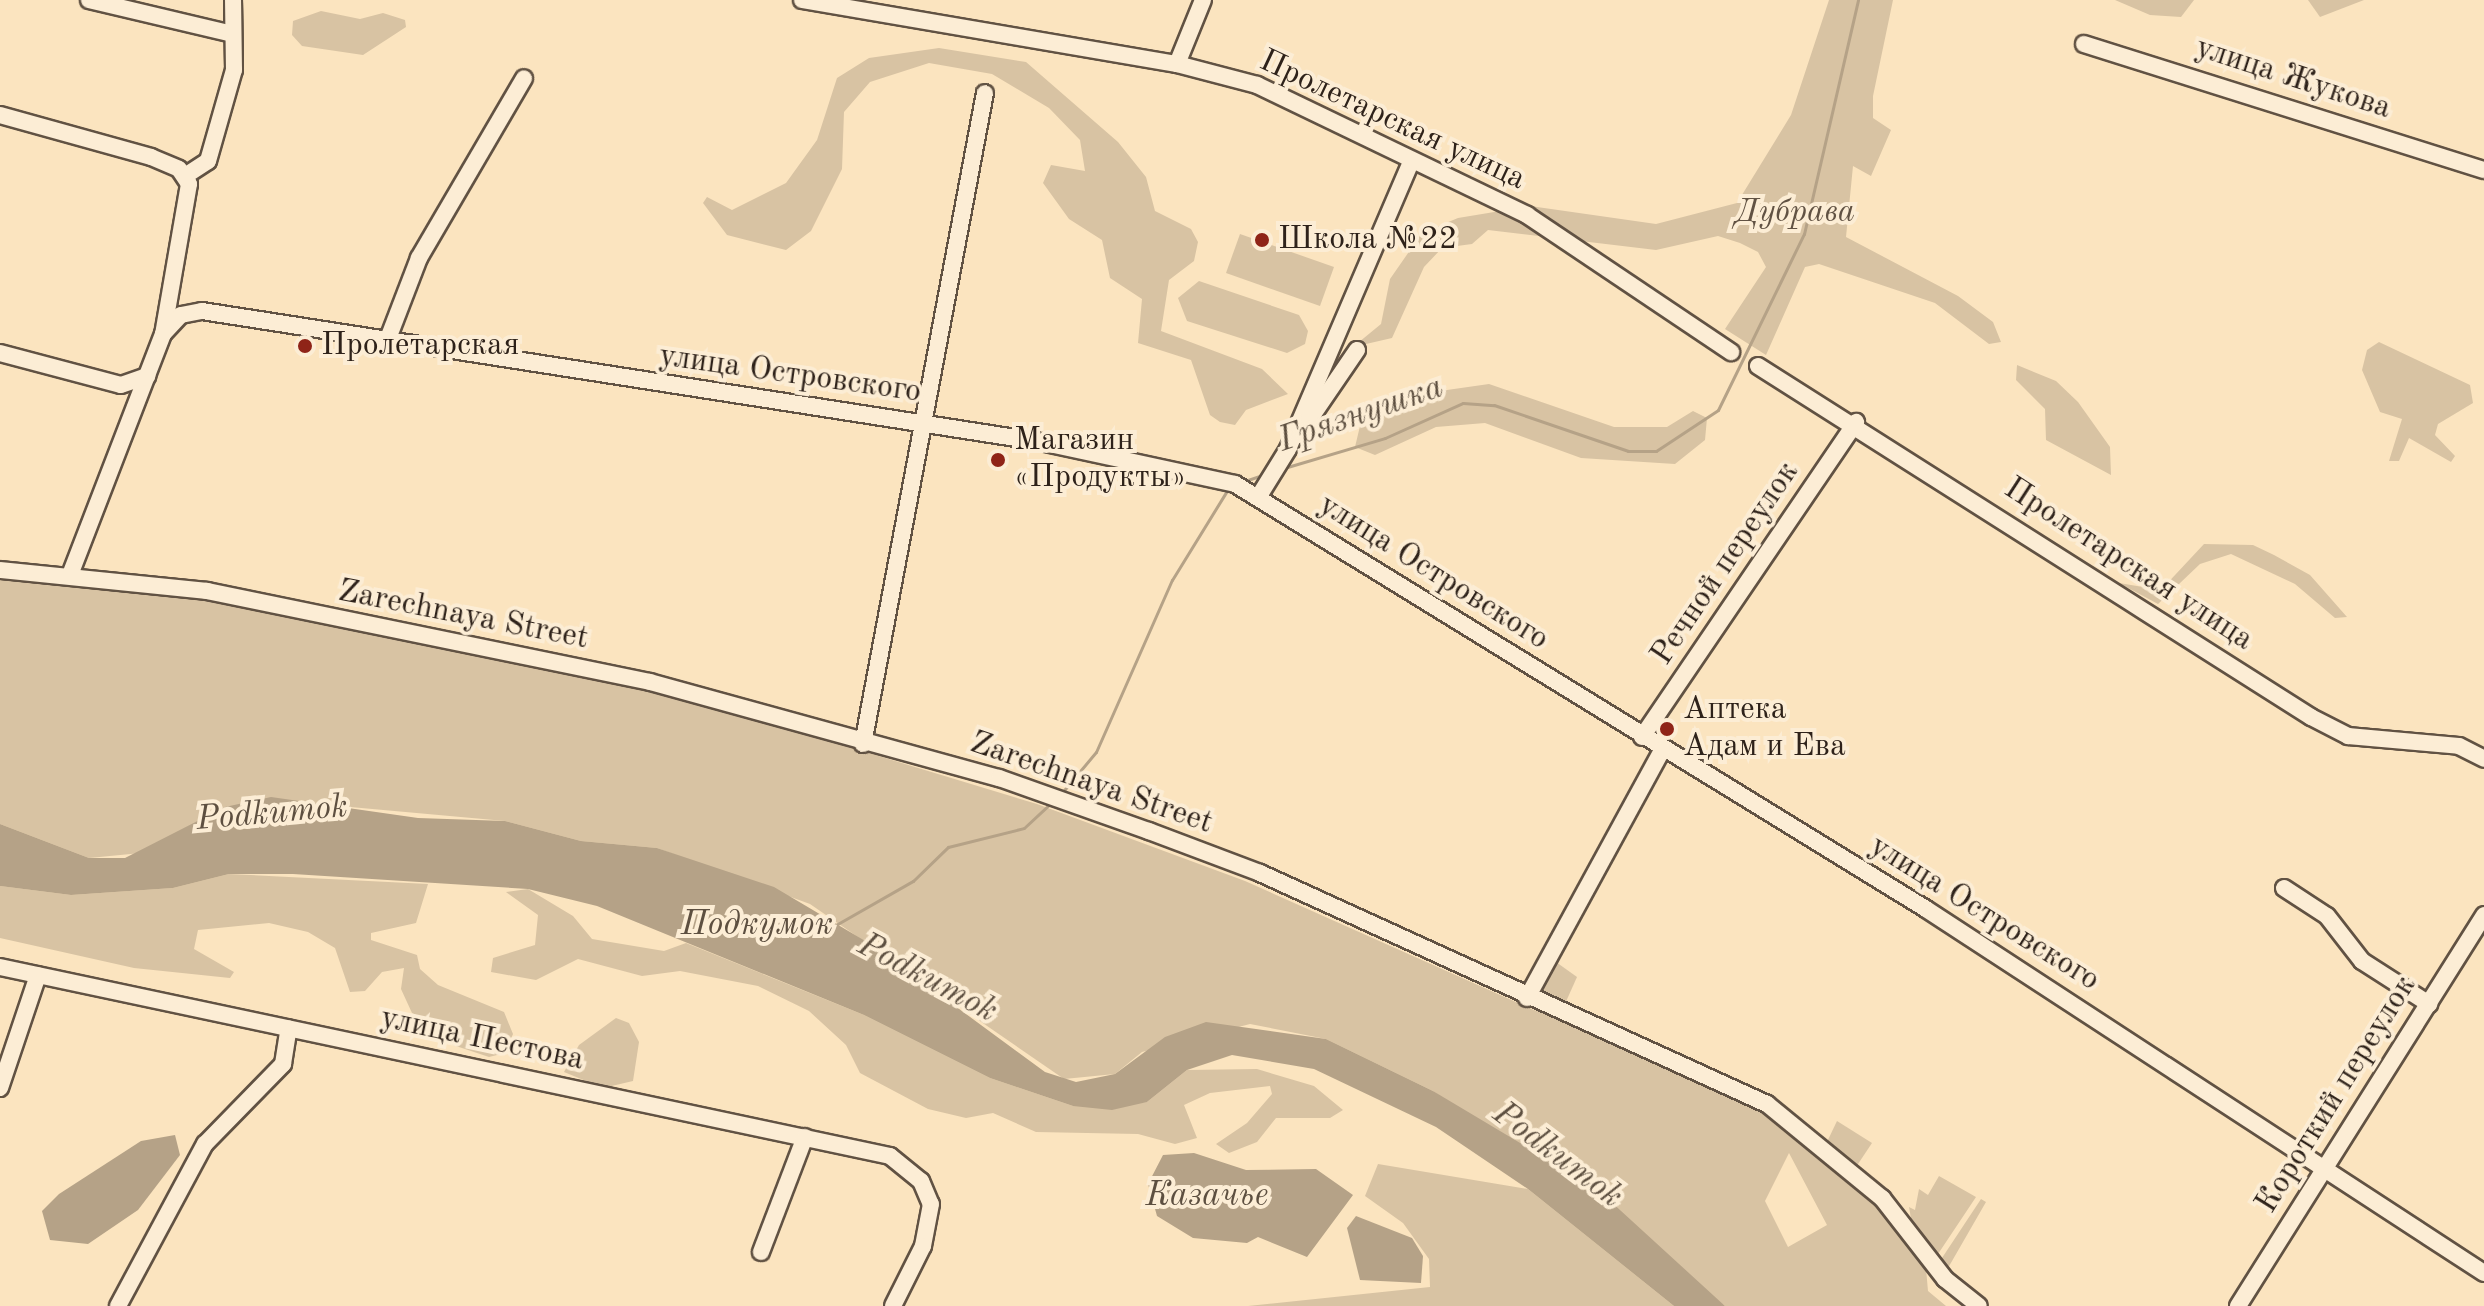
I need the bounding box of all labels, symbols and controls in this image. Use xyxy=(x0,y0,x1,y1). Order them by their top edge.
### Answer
street label: улица Жукова xyxy=(2190,29,2396,129)
street label: Пролетарская улица xyxy=(1253,42,1531,200)
park label: Дубрава xyxy=(1735,194,1855,232)
place label: Школа №22 xyxy=(1278,221,1457,259)
marker: Школа №22 xyxy=(1253,231,1271,249)
place label: Пролетарская xyxy=(321,327,519,365)
marker: Пролетарская xyxy=(296,337,314,355)
street label: улица Островского xyxy=(657,338,923,412)
water label: Грязнушка xyxy=(1273,368,1449,462)
place label: Магазин «Продукты» xyxy=(1014,423,1186,498)
marker: Магазин «Продукты» xyxy=(989,451,1007,469)
street label: Речной переулок xyxy=(1644,455,1808,673)
street label: Пролетарская улица xyxy=(1996,470,2260,660)
street label: улица Островского xyxy=(1311,487,1555,659)
street label: Zarechnaya Street xyxy=(335,573,591,659)
place label: Аптека Адам и Ева xyxy=(1683,692,1846,767)
marker: Аптека Адам и Ева xyxy=(1658,720,1676,738)
street label: Zarechnaya Street xyxy=(965,725,1217,843)
water label: Podkumok xyxy=(195,787,349,841)
street label: улица Островского xyxy=(1862,828,2106,1000)
water label: Подкумок xyxy=(681,906,833,946)
water label: Podkumok xyxy=(850,925,1004,1033)
street label: Короткий переулок xyxy=(2248,969,2426,1221)
street label: улица Пестова xyxy=(377,1000,587,1080)
water label: Podkumok xyxy=(1484,1094,1630,1218)
water label: Казачье xyxy=(1146,1177,1268,1217)

